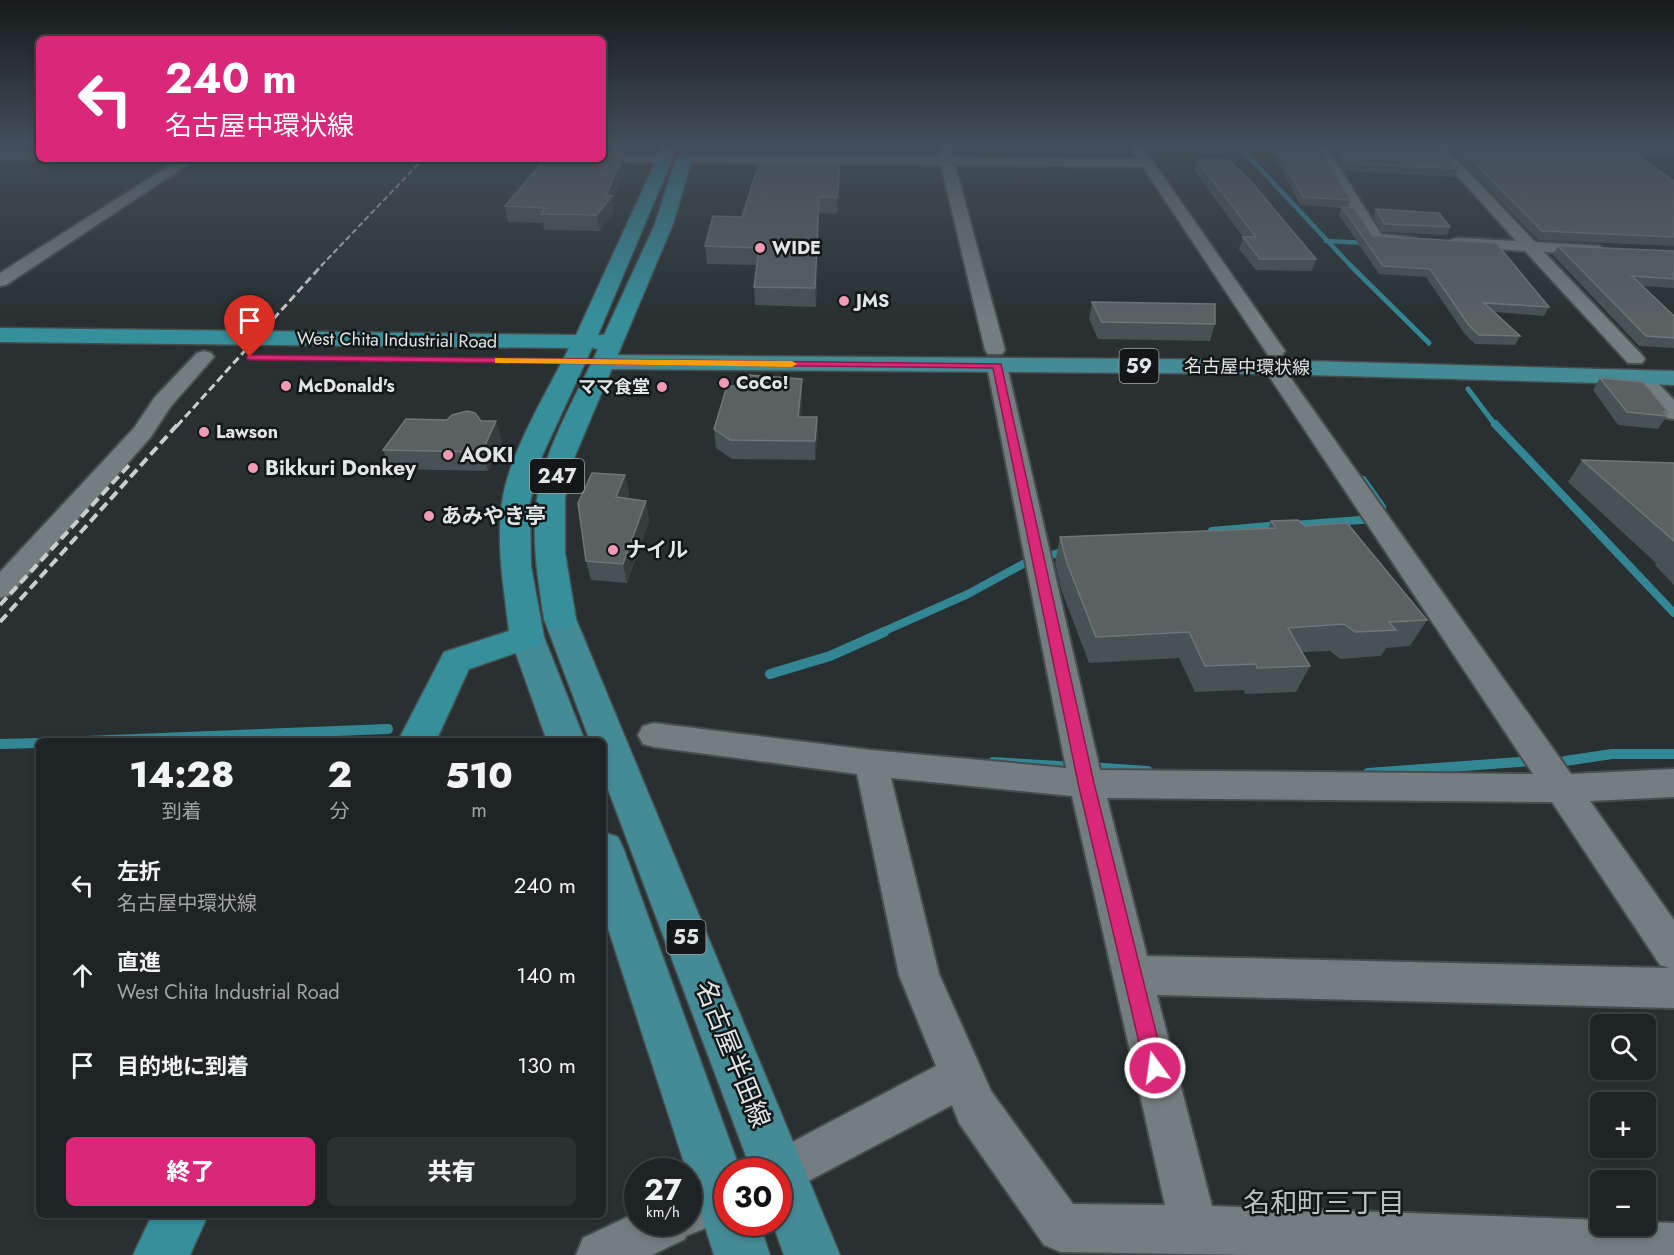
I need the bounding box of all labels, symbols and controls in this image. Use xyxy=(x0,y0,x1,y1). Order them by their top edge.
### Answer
text: 240 m xyxy=(165,48,297,109)
icon: left xyxy=(66,60,144,138)
text: 名古屋中環状線 xyxy=(165,106,354,145)
place label: WIDE xyxy=(772,235,821,261)
marker: WIDE xyxy=(753,241,767,255)
place label: JMS xyxy=(853,288,889,314)
marker: JMS xyxy=(837,294,851,308)
pin xyxy=(224,295,275,357)
icon: arrive xyxy=(233,304,266,337)
street label: West Chita Industrial Road xyxy=(297,325,497,355)
road number: 59 xyxy=(1120,349,1158,383)
street label: 名古屋中環状線 xyxy=(1184,353,1310,381)
place label: CoCo! xyxy=(736,370,789,396)
place label: McDonald's xyxy=(298,373,395,399)
place label: ママ食堂 xyxy=(578,374,650,400)
marker: CoCo! xyxy=(717,376,731,390)
marker: McDonald's xyxy=(279,379,293,393)
marker: ママ食堂 xyxy=(655,380,669,394)
place label: Lawson xyxy=(216,419,278,445)
marker: Lawson xyxy=(197,425,211,439)
place label: AOKI xyxy=(459,440,513,470)
marker: AOKI xyxy=(441,448,455,462)
place label: Bikkuri Donkey xyxy=(265,453,417,483)
road number: 247 xyxy=(530,459,584,493)
marker: Bikkuri Donkey xyxy=(246,461,260,475)
place label: あみやき亭 xyxy=(441,501,546,531)
marker: あみやき亭 xyxy=(422,509,436,523)
place label: ナイル xyxy=(625,535,688,565)
marker: ナイル xyxy=(606,543,620,557)
text: 14:28 xyxy=(129,748,234,800)
text: 2 xyxy=(328,748,352,800)
text: 510 xyxy=(445,749,513,801)
text: m xyxy=(471,796,487,825)
text: 到着 xyxy=(162,797,202,826)
text: 分 xyxy=(330,797,350,826)
text: 左折 xyxy=(117,855,161,887)
icon: left xyxy=(66,869,99,902)
text: 240 m xyxy=(514,869,576,901)
text: 名古屋中環状線 xyxy=(117,889,257,918)
road number: 55 xyxy=(666,920,706,954)
text: 直進 xyxy=(117,946,161,978)
icon: ahead xyxy=(66,959,99,992)
text: 140 m xyxy=(516,959,576,991)
street label: 名古屋半田線 xyxy=(686,975,780,1133)
text: West Chita Industrial Road xyxy=(117,978,340,1007)
map controls xyxy=(1590,1014,1656,1236)
button: search xyxy=(1590,1014,1656,1080)
position arrow xyxy=(1123,1036,1187,1100)
icon: arrive xyxy=(66,1049,99,1082)
text: 130 m xyxy=(517,1049,576,1081)
text: 目的地に到着 xyxy=(117,1050,249,1082)
button: + xyxy=(1590,1092,1656,1158)
button: 終了 xyxy=(66,1137,315,1206)
button: 共有 xyxy=(327,1137,576,1206)
speed limit sign: 30 xyxy=(714,1158,792,1236)
text: 27 xyxy=(644,1168,682,1211)
button: − xyxy=(1590,1170,1656,1236)
district label: 名和町三丁目 xyxy=(1243,1183,1405,1222)
text: km/h xyxy=(646,1201,680,1223)

